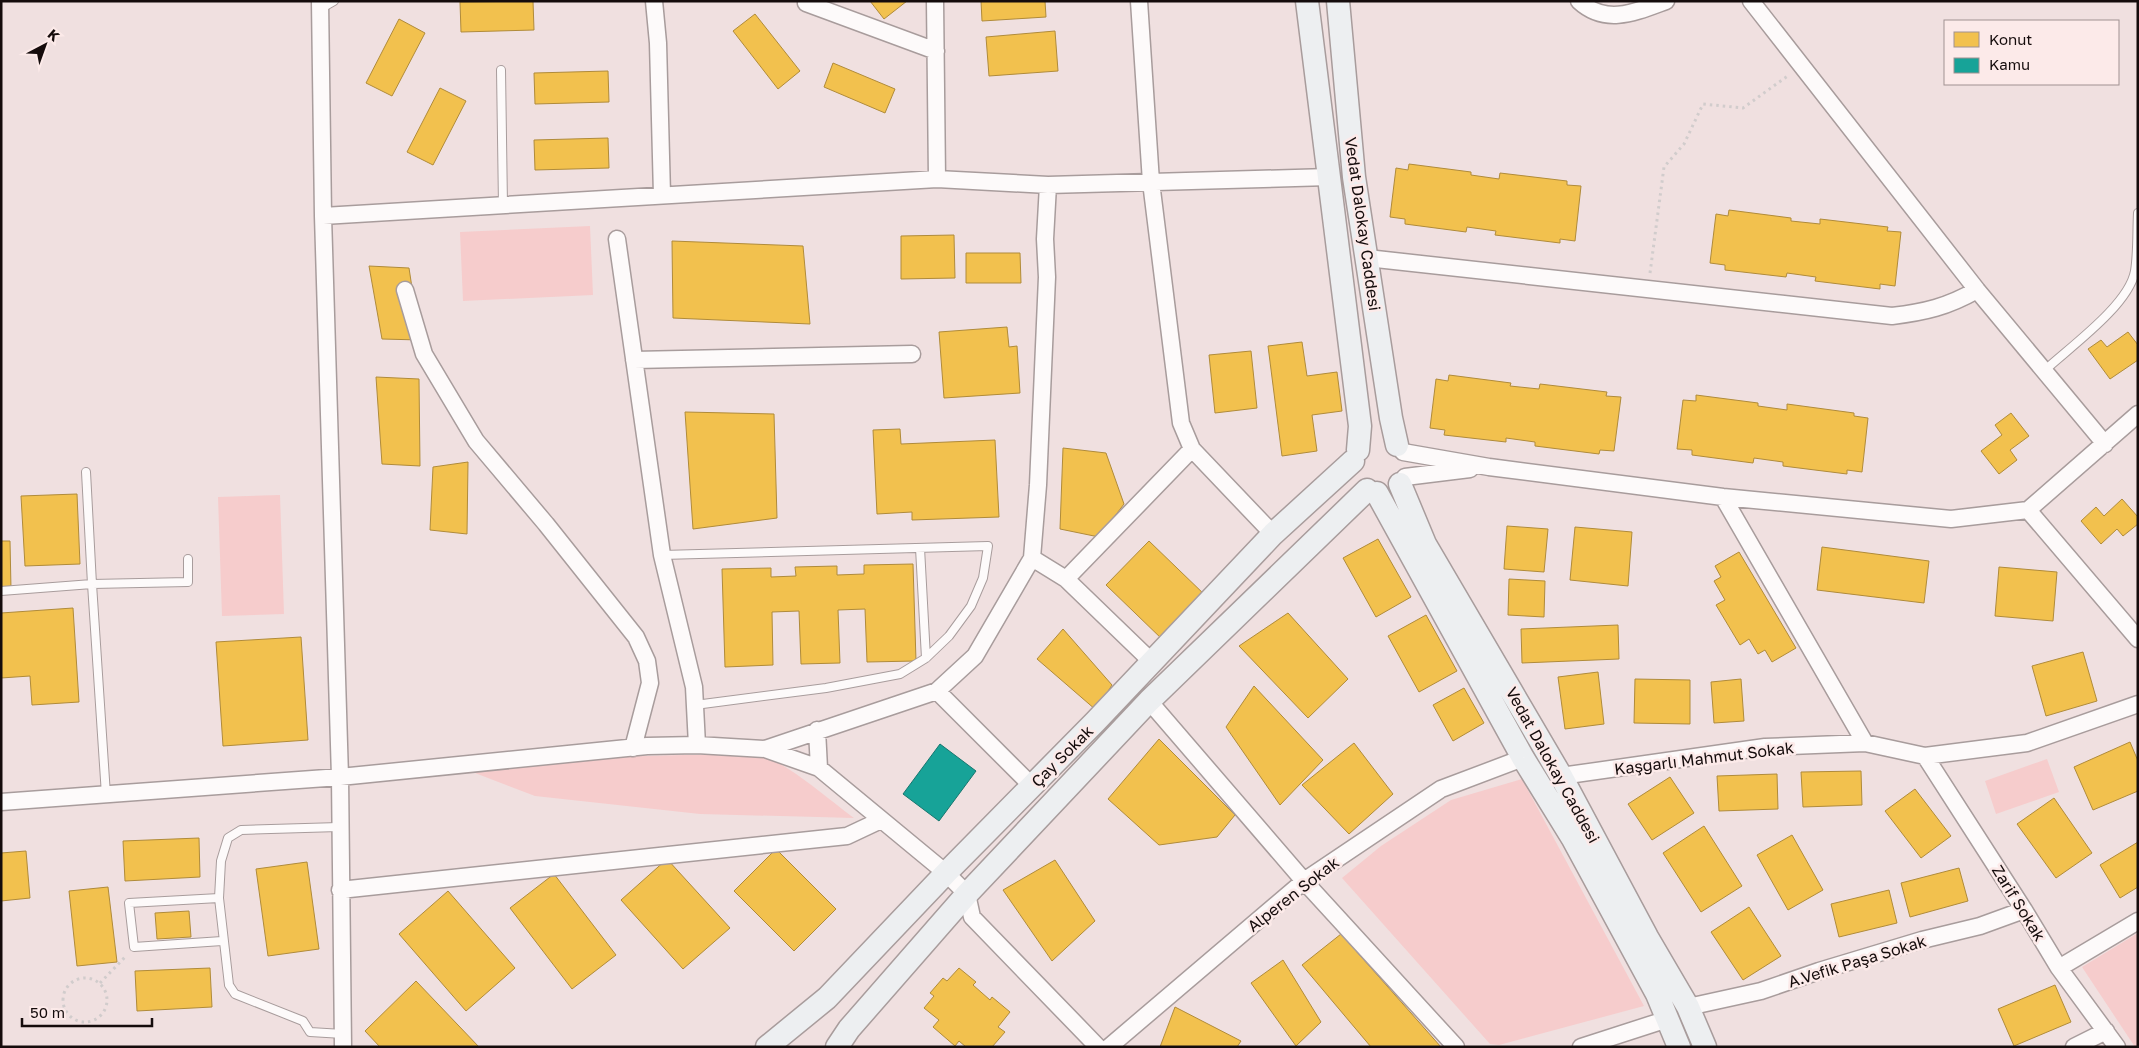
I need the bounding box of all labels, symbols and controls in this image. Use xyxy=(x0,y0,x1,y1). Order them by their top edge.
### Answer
north arrow xyxy=(20,20,70,70)
legend xyxy=(1944,20,2119,85)
text: K xyxy=(44,25,63,45)
text: Konut xyxy=(1989,30,2032,48)
text: Kamu xyxy=(1989,55,2030,73)
street label: Vedat Dalokay Caddesi xyxy=(1341,136,1385,312)
street label: Vedat Dalokay Caddesi xyxy=(1502,684,1604,846)
street label: Çay Sokak xyxy=(1027,721,1097,791)
street label: Kaşgarlı Mahmut Sokak xyxy=(1613,737,1795,779)
street label: Alperen Sokak xyxy=(1243,852,1343,936)
street label: Zarif Sokak xyxy=(1988,861,2050,945)
street label: A.Vefik Paşa Sokak xyxy=(1785,930,1929,992)
scale bar xyxy=(22,996,152,1028)
text: 50 m xyxy=(30,1003,65,1021)

